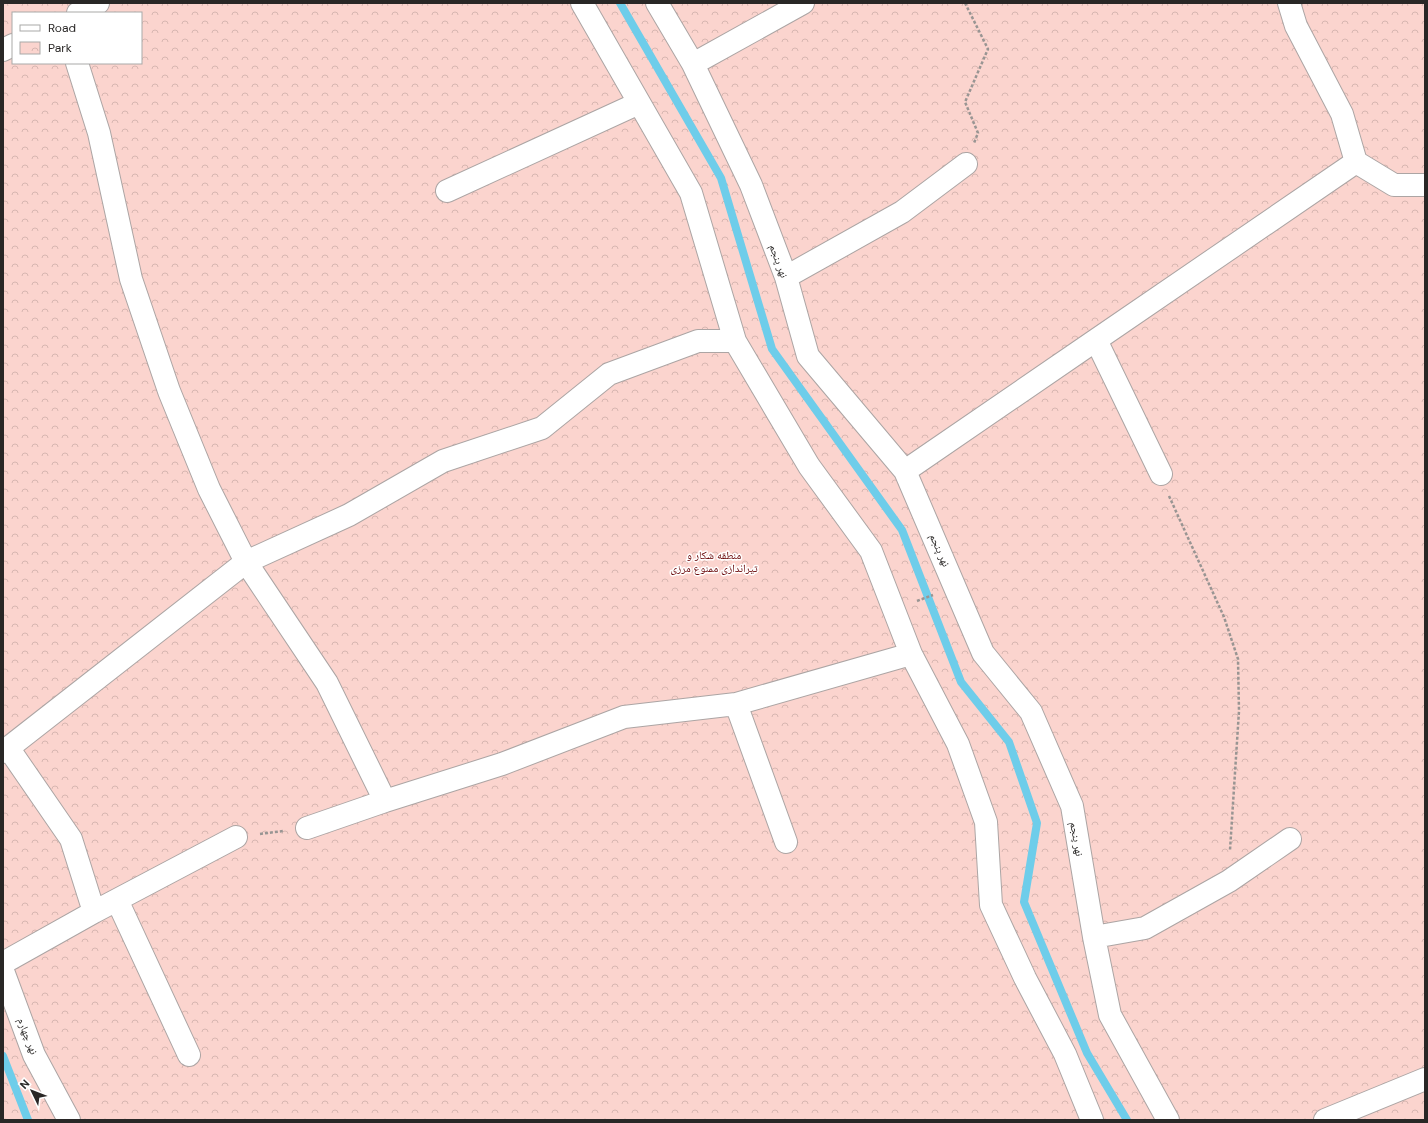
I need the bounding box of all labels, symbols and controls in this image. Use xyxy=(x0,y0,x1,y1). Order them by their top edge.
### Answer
legend xyxy=(12,12,142,64)
text: Road xyxy=(48,20,76,36)
text: Park xyxy=(48,40,72,56)
street label: نهر پنجم xyxy=(766,242,792,280)
street label: نهر پنجم xyxy=(926,531,953,569)
park label: منطقه شکار و تیراندازی ممنوع مرزی xyxy=(670,548,759,575)
street label: نهر پنجم xyxy=(1066,821,1087,857)
street label: نهر چهارم xyxy=(15,1016,41,1056)
north arrow xyxy=(12,1071,52,1111)
text: N xyxy=(17,1076,33,1092)

